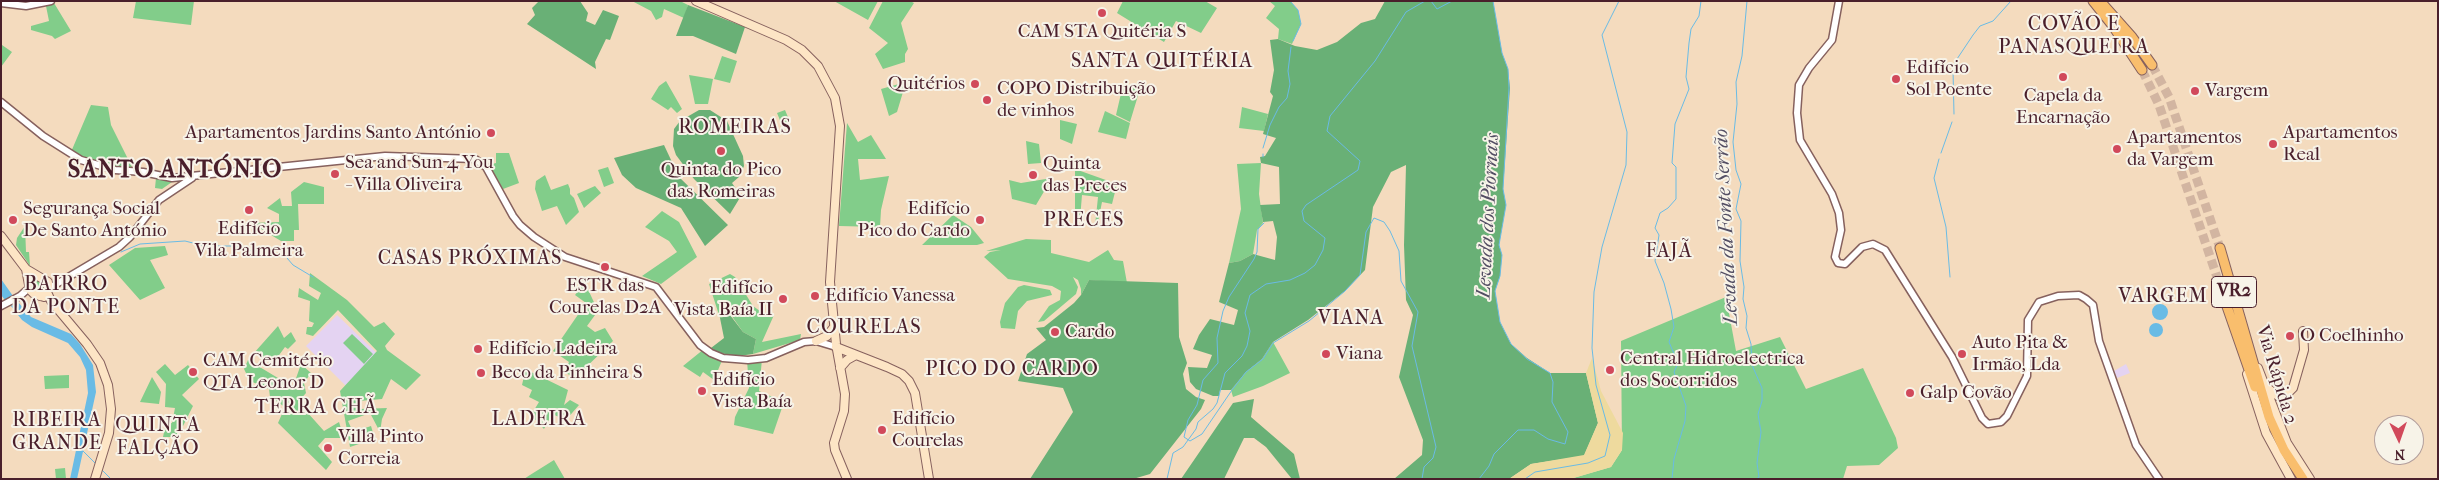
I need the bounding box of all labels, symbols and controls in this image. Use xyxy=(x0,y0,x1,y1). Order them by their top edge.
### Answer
marker: CAM STA Quitéria S xyxy=(1096,7,1108,19)
district label: COVÃO E PANASQUEIRA xyxy=(1997,13,2151,60)
place label: CAM STA Quitéria S xyxy=(1018,21,1186,43)
district label: SANTA QUITÉRIA xyxy=(1069,50,1255,74)
place label: Edifício Sol Poente xyxy=(1906,57,1992,101)
marker: Capela da Encarnação xyxy=(2057,71,2069,83)
place label: Quitérios xyxy=(888,73,965,95)
marker: Edifício Sol Poente xyxy=(1890,73,1902,85)
marker: Quitérios xyxy=(969,78,981,90)
place label: COPO Distribuição de vinhos xyxy=(997,78,1156,122)
place label: Vargem xyxy=(2205,80,2268,102)
place label: Capela da Encarnação xyxy=(2016,85,2110,129)
marker: Vargem xyxy=(2189,85,2201,97)
marker: COPO Distribuição de vinhos xyxy=(981,94,993,106)
district label: ROMEIRAS xyxy=(677,116,793,140)
place label: Apartamentos Jardins Santo António xyxy=(185,122,481,144)
place label: Apartamentos Real xyxy=(2283,122,2398,166)
marker: Apartamentos Jardins Santo António xyxy=(485,127,497,139)
place label: Apartamentos da Vargem xyxy=(2127,127,2242,171)
water label: Levada da Fonte Serrão xyxy=(1710,128,1744,326)
water label: Levada dos Piornais xyxy=(1473,133,1505,299)
marker: Apartamentos Real xyxy=(2267,138,2279,150)
marker: Apartamentos da Vargem xyxy=(2111,143,2123,155)
marker: Quinta do Pico das Romeiras xyxy=(715,145,727,157)
place label: Sea and Sun 4 You - Villa Oliveira xyxy=(345,152,494,196)
place label: Quinta das Preces xyxy=(1043,153,1127,197)
district label: SANTO ANTÓNIO xyxy=(66,157,284,185)
place label: Quinta do Pico das Romeiras xyxy=(661,159,781,203)
marker: Sea and Sun 4 You - Villa Oliveira xyxy=(329,168,341,180)
marker: Quinta das Preces xyxy=(1027,169,1039,181)
place label: Segurança Social De Santo António xyxy=(23,198,167,242)
place label: Edifício Pico do Cardo xyxy=(858,198,970,242)
marker: Edifício Vila Palmeira xyxy=(243,204,255,216)
district label: PRECES xyxy=(1043,209,1125,233)
marker: Segurança Social De Santo António xyxy=(7,214,19,226)
marker: Edifício Pico do Cardo xyxy=(974,214,986,226)
place label: Edifício Vila Palmeira xyxy=(195,218,303,262)
district label: FAJÃ xyxy=(1645,240,1693,264)
district label: CASAS PRÓXIMAS xyxy=(376,247,564,271)
marker: ESTR das Courelas D2A xyxy=(599,261,611,273)
district label: BAIRRO DA PONTE xyxy=(11,273,121,320)
place label: ESTR das Courelas D2A xyxy=(549,275,661,319)
road number: VR2 xyxy=(2212,276,2256,308)
place label: Edifício Vista Baía II xyxy=(674,277,773,321)
place label: Edifício Vanessa xyxy=(825,285,955,307)
district label: VARGEM xyxy=(2118,285,2208,309)
marker: Edifício Vanessa xyxy=(809,290,821,302)
marker: Edifício Vista Baía II xyxy=(777,293,789,305)
district label: VIANA xyxy=(1317,307,1385,331)
district label: COURELAS xyxy=(805,316,923,340)
place label: Cardo xyxy=(1065,321,1114,343)
street label: Via Rápida 2 xyxy=(2250,323,2302,427)
place label: O Coelhinho xyxy=(2300,325,2404,347)
marker: Cardo xyxy=(1049,326,1061,338)
marker: O Coelhinho xyxy=(2284,330,2296,342)
place label: Auto Pita & Irmão, Lda xyxy=(1972,332,2068,376)
place label: Edifício Ladeira xyxy=(488,338,617,360)
marker: Edifício Ladeira xyxy=(472,343,484,355)
place label: Viana xyxy=(1336,343,1383,365)
marker: Viana xyxy=(1320,348,1332,360)
place label: Central Hidroelectrica dos Socorridos xyxy=(1620,348,1804,392)
marker: Auto Pita & Irmão, Lda xyxy=(1956,348,1968,360)
place label: CAM Cemitério QTA Leonor D xyxy=(203,350,332,394)
district label: PICO DO CARDO xyxy=(924,358,1100,382)
place label: Beco da Pinheira S xyxy=(491,362,642,384)
marker: Central Hidroelectrica dos Socorridos xyxy=(1604,364,1616,376)
marker: CAM Cemitério QTA Leonor D xyxy=(187,366,199,378)
marker: Beco da Pinheira S xyxy=(475,367,487,379)
place label: Edifício Vista Baía xyxy=(712,369,792,413)
place label: Galp Covão xyxy=(1920,382,2012,404)
marker: Edifício Vista Baía xyxy=(696,385,708,397)
marker: Galp Covão xyxy=(1904,387,1916,399)
district label: TERRA CHÃ xyxy=(253,396,379,420)
district label: LADEIRA xyxy=(491,408,587,432)
place label: Edifício Courelas xyxy=(892,408,963,452)
district label: RIBEIRA GRANDE xyxy=(11,409,103,456)
district label: QUINTA FALÇÃO xyxy=(114,414,202,461)
north arrow xyxy=(2374,415,2424,465)
marker: Edifício Courelas xyxy=(876,424,888,436)
place label: Villa Pinto Correia xyxy=(338,426,424,470)
marker: Villa Pinto Correia xyxy=(322,442,334,454)
text: N xyxy=(2394,446,2406,463)

